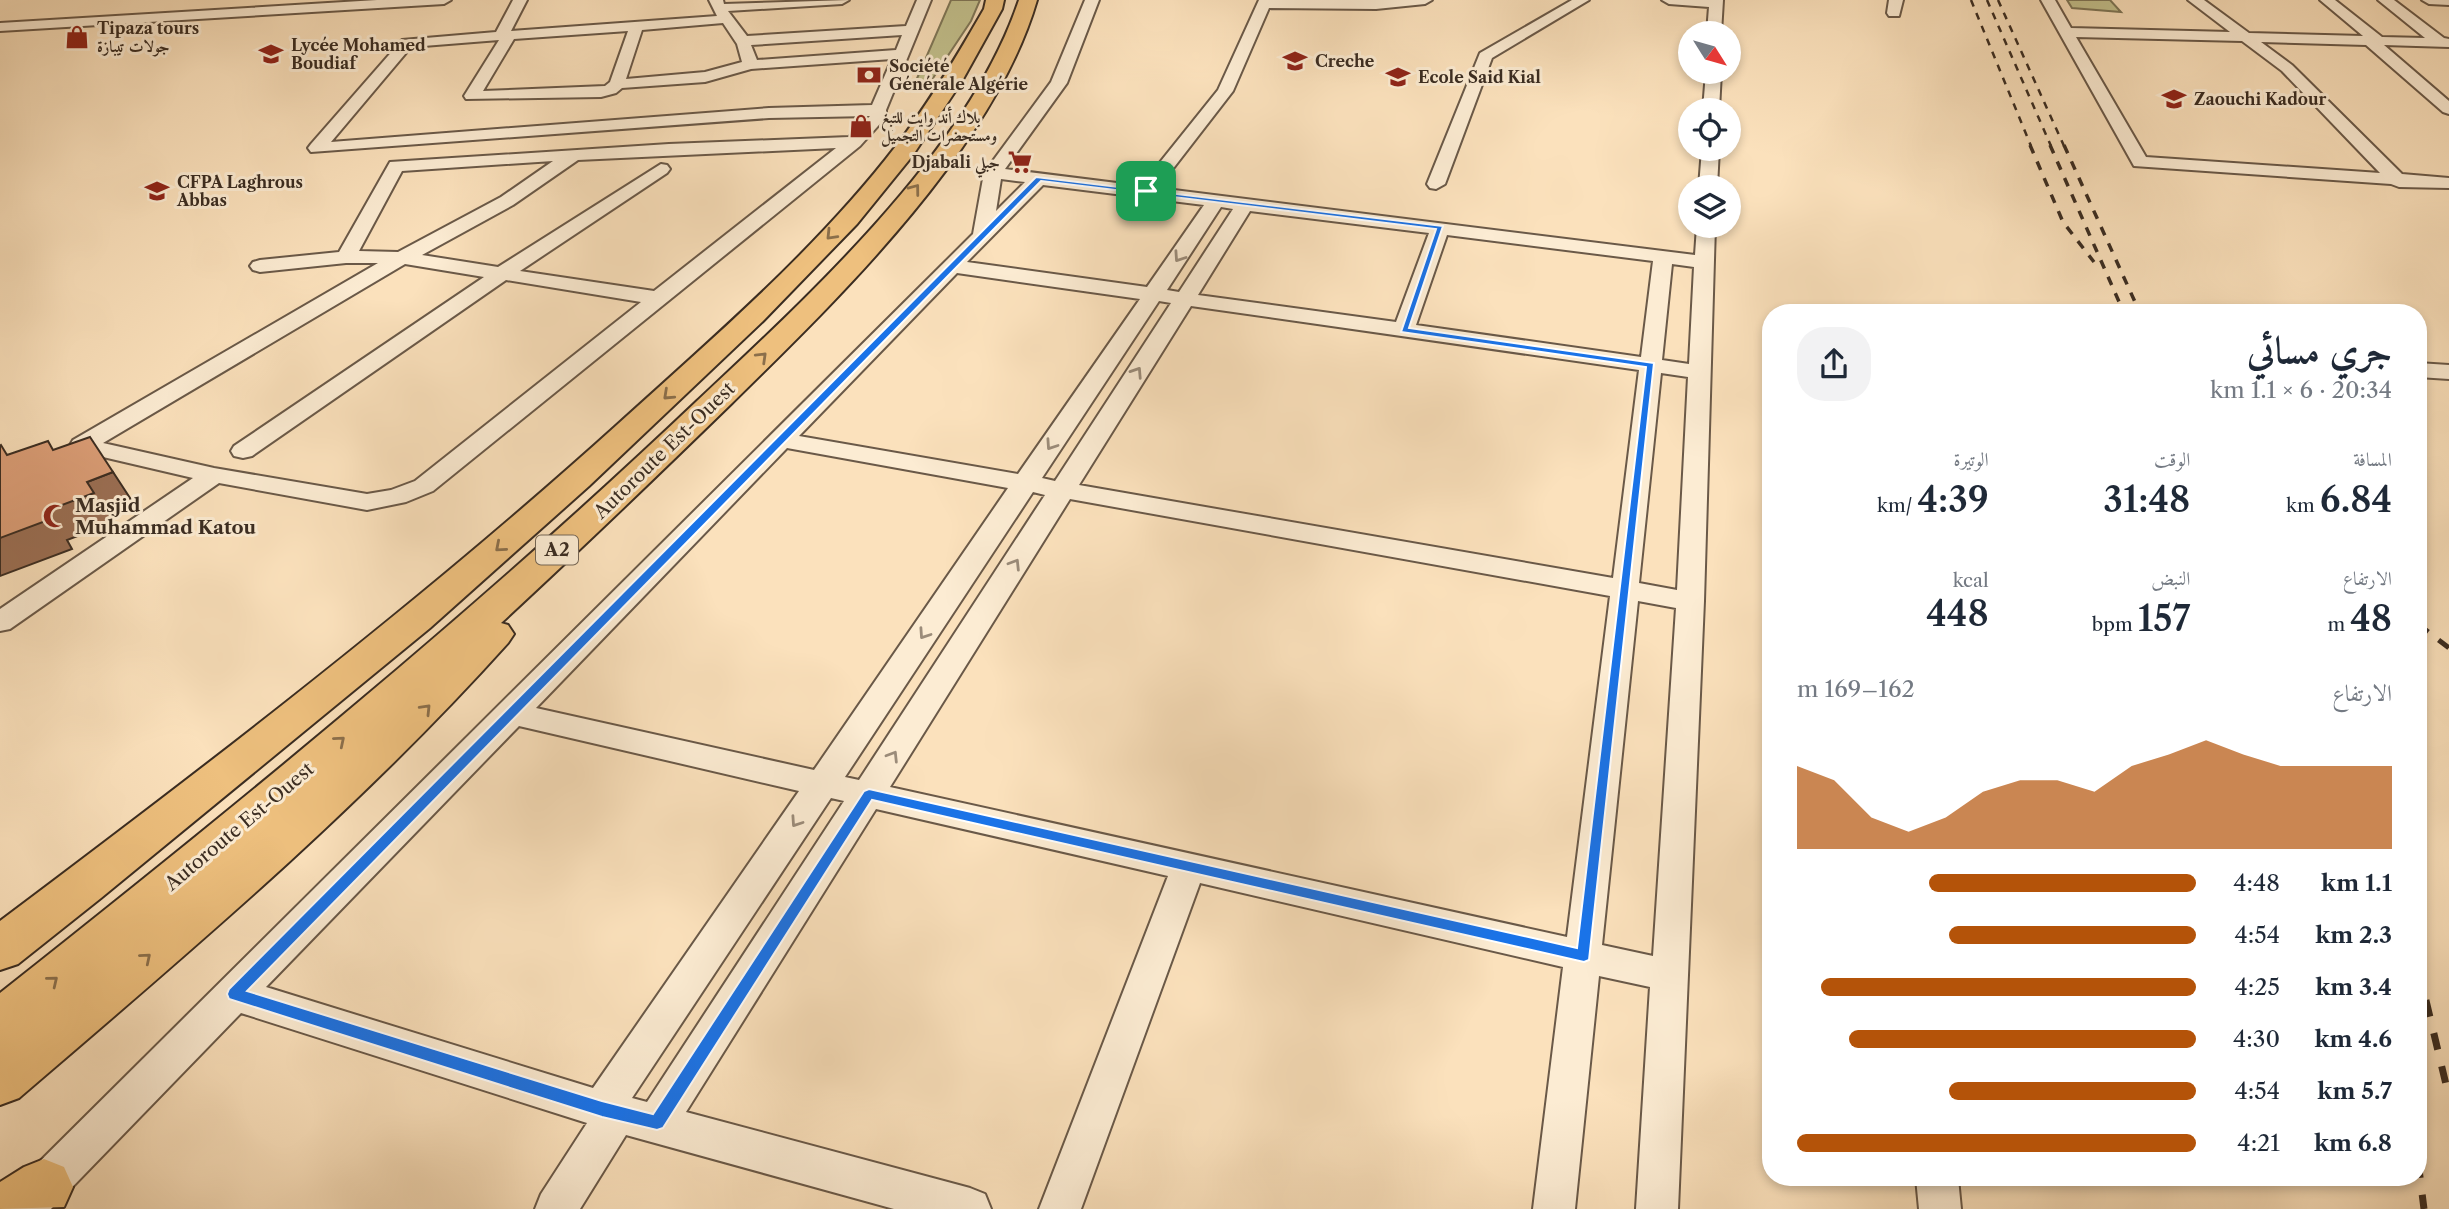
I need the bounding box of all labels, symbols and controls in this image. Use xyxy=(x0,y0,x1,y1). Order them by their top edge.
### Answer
place label: Tipaza tours جولات تيبازة xyxy=(97,18,199,57)
north arrow xyxy=(1678,21,1741,84)
map controls xyxy=(1678,21,1741,238)
shop icon: Tipaza tours جولات تيبازة xyxy=(63,23,91,51)
place label: Lycée Mohamed Boudiaf xyxy=(291,35,426,73)
school or university icon: Lycée Mohamed Boudiaf xyxy=(257,40,285,68)
school or university icon: Creche xyxy=(1281,47,1309,75)
place label: Creche xyxy=(1315,51,1375,71)
place label: Société Générale Algérie xyxy=(889,56,1028,94)
bank icon: Société Générale Algérie xyxy=(855,61,883,89)
school or university icon: Ecole Said Kial xyxy=(1384,63,1412,91)
place label: Ecole Said Kial xyxy=(1418,67,1541,87)
school or university icon: Zaouchi Kadour xyxy=(2160,85,2188,113)
place label: Zaouchi Kadour xyxy=(2194,89,2327,109)
button: locate xyxy=(1678,98,1741,161)
place label: بلاك أند وايت للتبغ ومستحضرات التجميل xyxy=(881,106,997,147)
shop icon: بلاك أند وايت للتبغ ومستحضرات التجميل xyxy=(847,112,875,140)
supermarket icon: Djabali جبلي xyxy=(1006,148,1034,176)
place label: Djabali جبلي xyxy=(912,152,1000,178)
pin xyxy=(1116,161,1176,221)
place label: CFPA Laghrous Abbas xyxy=(176,172,303,210)
icon: arrive xyxy=(1127,172,1165,210)
button: layers xyxy=(1678,175,1741,238)
school or university icon: CFPA Laghrous Abbas xyxy=(143,177,171,205)
one-way arrow xyxy=(907,184,920,197)
one-way arrow xyxy=(826,227,839,240)
one-way arrow xyxy=(1175,249,1187,262)
text: جري مسائي xyxy=(2247,326,2392,373)
button: share xyxy=(1797,327,1871,401)
one-way arrow xyxy=(754,352,767,365)
one-way arrow xyxy=(1129,367,1142,380)
text: 20:34 · 6 × 1.1 km xyxy=(2210,376,2392,404)
street label: Autoroute Est-Ouest xyxy=(588,377,740,524)
one-way arrow xyxy=(663,386,676,399)
one-way arrow xyxy=(1047,437,1059,450)
text: الوتيرة xyxy=(1954,448,1989,471)
text: الوقت xyxy=(2154,448,2190,471)
text: المسافة xyxy=(2353,448,2392,471)
text: 4:39 xyxy=(1918,478,1989,521)
text: 31:48 xyxy=(2103,478,2190,521)
text: 6.84 xyxy=(2320,478,2392,521)
place label: Masjid Muhammad Katou xyxy=(75,494,257,539)
text: /km xyxy=(1877,494,1918,517)
text: km xyxy=(2286,494,2320,517)
mosque icon: Masjid Muhammad Katou xyxy=(41,502,69,530)
road number: A2 xyxy=(536,536,578,564)
one-way arrow xyxy=(495,539,508,551)
one-way arrow xyxy=(1006,558,1019,571)
text: النبض xyxy=(2151,567,2190,590)
text: الارتفاع xyxy=(2343,567,2392,590)
text: kcal xyxy=(1953,569,1989,592)
text: 448 xyxy=(1926,592,1989,635)
text: 157 xyxy=(2138,597,2190,640)
text: 48 xyxy=(2350,597,2392,640)
text: bpm xyxy=(2092,613,2138,636)
text: m xyxy=(2327,613,2350,636)
one-way arrow xyxy=(920,626,932,639)
text: 162–169 m xyxy=(1797,675,1915,703)
text: الارتفاع xyxy=(2332,679,2392,707)
one-way arrow xyxy=(418,704,431,717)
one-way arrow xyxy=(332,736,344,749)
one-way arrow xyxy=(885,751,898,764)
street label: Autoroute Est-Ouest xyxy=(160,757,319,896)
one-way arrow xyxy=(792,814,805,827)
text: 4:48 xyxy=(2233,869,2280,897)
text: 1.1 km xyxy=(2321,869,2392,897)
text: 4:54 xyxy=(2234,921,2280,949)
text: 2.3 km xyxy=(2315,921,2392,949)
one-way arrow xyxy=(139,953,151,966)
text: 4:25 xyxy=(2235,973,2280,1001)
text: 3.4 km xyxy=(2315,973,2392,1001)
one-way arrow xyxy=(45,977,57,990)
text: 4:30 xyxy=(2233,1025,2280,1053)
text: 4.6 km xyxy=(2314,1025,2392,1053)
text: 4:54 xyxy=(2234,1077,2280,1105)
text: 5.7 km xyxy=(2317,1077,2392,1105)
text: 4:21 xyxy=(2237,1129,2280,1157)
text: 6.8 km xyxy=(2314,1129,2392,1157)

